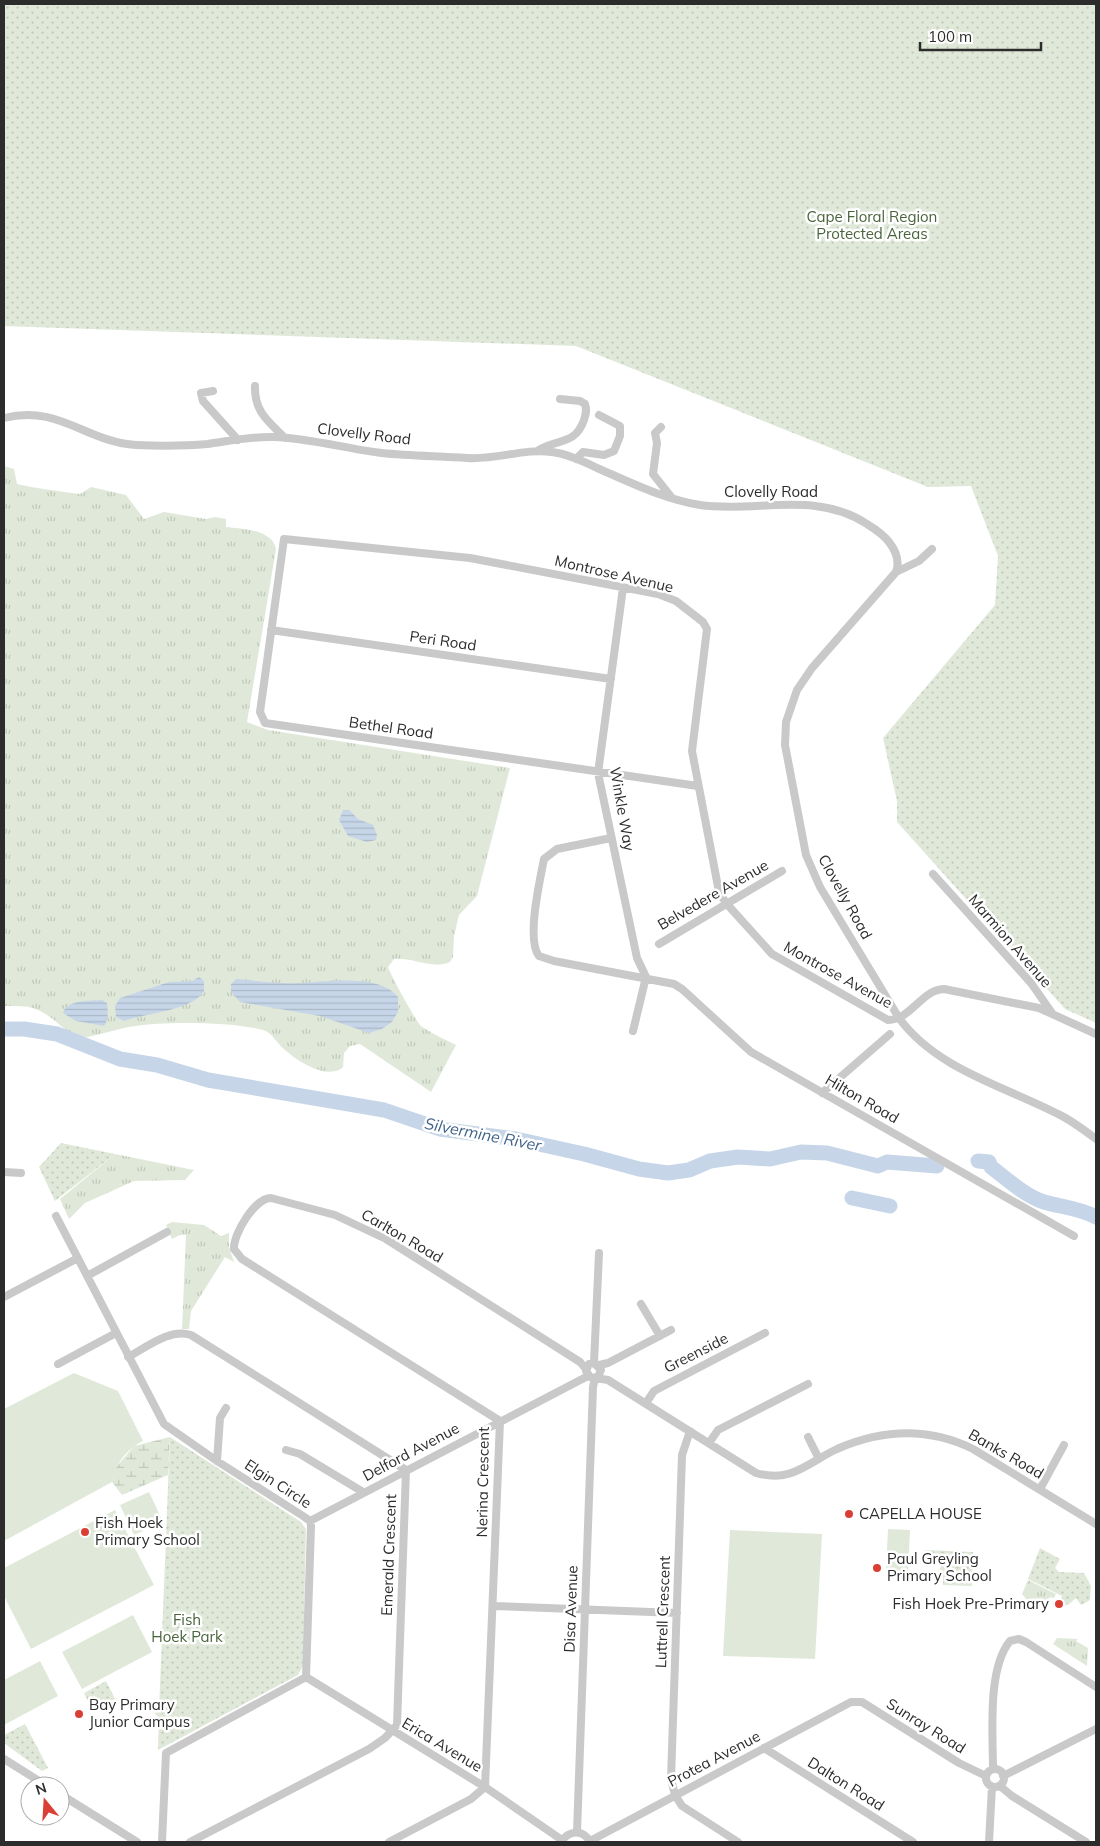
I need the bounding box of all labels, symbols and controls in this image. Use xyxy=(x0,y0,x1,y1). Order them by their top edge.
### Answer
scale bar xyxy=(920,20,1041,52)
text: 100 m xyxy=(928,27,972,46)
park label: Cape Floral Region Protected Areas xyxy=(807,207,937,243)
street label: Clovelly Road xyxy=(316,418,412,449)
street label: Clovelly Road xyxy=(724,482,818,501)
street label: Montrose Avenue xyxy=(553,551,675,596)
street label: Peri Road xyxy=(408,626,478,655)
street label: Bethel Road xyxy=(348,712,434,743)
street label: Winkle Way xyxy=(606,765,639,853)
street label: Clovelly Road xyxy=(814,851,877,943)
street label: Belvedere Avenue xyxy=(654,855,772,934)
street label: Marmion Avenue xyxy=(965,890,1056,991)
street label: Montrose Avenue xyxy=(781,937,896,1012)
street label: Hilton Road xyxy=(822,1070,902,1127)
water label: Silvermine River xyxy=(423,1113,544,1155)
street label: Carlton Road xyxy=(358,1205,447,1267)
street label: Greenside xyxy=(660,1328,731,1377)
street label: Delford Avenue xyxy=(359,1418,462,1485)
street label: Banks Road xyxy=(965,1424,1047,1483)
street label: Nerina Crescent xyxy=(472,1426,493,1538)
street label: Elgin Circle xyxy=(241,1455,315,1512)
street label: Emerald Crescent xyxy=(377,1494,400,1616)
place label: CAPELLA HOUSE xyxy=(859,1504,982,1523)
marker: CAPELLA HOUSE xyxy=(843,1508,855,1520)
place label: Fish Hoek Primary School xyxy=(95,1513,200,1549)
marker: Fish Hoek Primary School xyxy=(79,1526,91,1538)
place label: Paul Greyling Primary School xyxy=(887,1549,992,1585)
street label: Luttrell Crescent xyxy=(651,1556,674,1668)
marker: Paul Greyling Primary School xyxy=(871,1562,883,1574)
street label: Disa Avenue xyxy=(559,1565,582,1653)
place label: Fish Hoek Pre-Primary xyxy=(893,1594,1049,1613)
marker: Fish Hoek Pre-Primary xyxy=(1053,1598,1065,1610)
park label: Fish Hoek Park xyxy=(151,1610,223,1646)
street label: Sunray Road xyxy=(883,1694,969,1757)
place label: Bay Primary Junior Campus xyxy=(89,1695,190,1731)
marker: Bay Primary Junior Campus xyxy=(73,1708,85,1720)
street label: Erica Avenue xyxy=(399,1713,486,1776)
street label: Protea Avenue xyxy=(664,1726,763,1791)
street label: Dalton Road xyxy=(804,1752,888,1815)
north arrow xyxy=(20,1776,70,1826)
text: N xyxy=(33,1778,49,1799)

